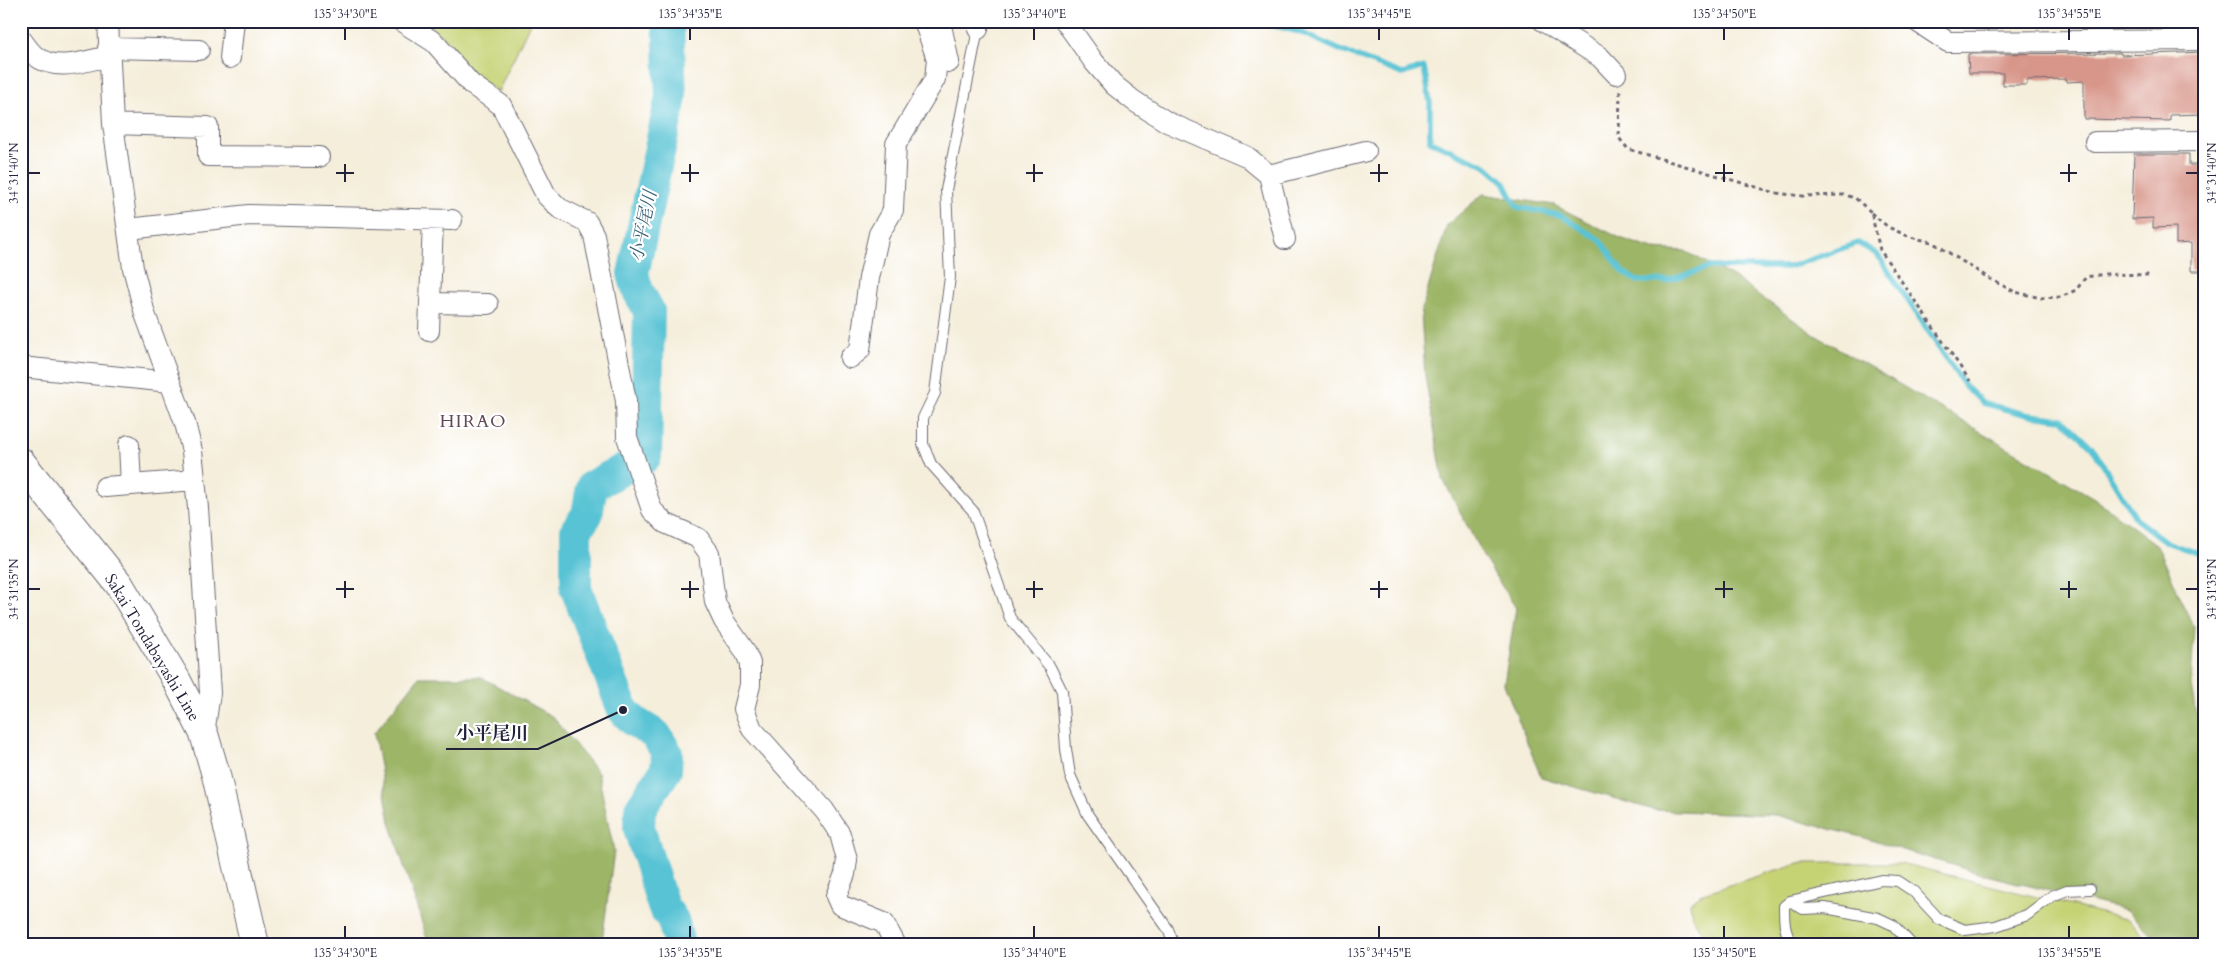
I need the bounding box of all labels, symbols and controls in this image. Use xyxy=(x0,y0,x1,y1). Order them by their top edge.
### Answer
text: 135°34'30"E xyxy=(313,6,377,22)
text: 135°34'35"E xyxy=(658,6,722,22)
text: 135°34'40"E xyxy=(1002,6,1066,22)
text: 135°34'45"E xyxy=(1347,6,1411,22)
text: 135°34'50"E xyxy=(1692,6,1756,22)
text: 135°34'55"E xyxy=(2037,6,2101,22)
text: 34°31'40"N xyxy=(6,142,22,203)
text: 34°31'40"N xyxy=(2204,142,2220,203)
water label: 小平尾川 xyxy=(624,186,664,264)
district label: HIRAO xyxy=(439,409,507,434)
text: 34°31'35"N xyxy=(6,558,22,619)
text: 34°31'35"N xyxy=(2204,558,2220,619)
street label: Sakai Tondabayashi Line xyxy=(99,570,205,725)
callout: 小平尾川 xyxy=(446,716,538,749)
text: 小平尾川 xyxy=(456,721,528,746)
text: 135°34'30"E xyxy=(313,945,377,961)
text: 135°34'35"E xyxy=(658,945,722,961)
text: 135°34'40"E xyxy=(1002,945,1066,961)
text: 135°34'45"E xyxy=(1347,945,1411,961)
text: 135°34'50"E xyxy=(1692,945,1756,961)
text: 135°34'55"E xyxy=(2037,945,2101,961)

